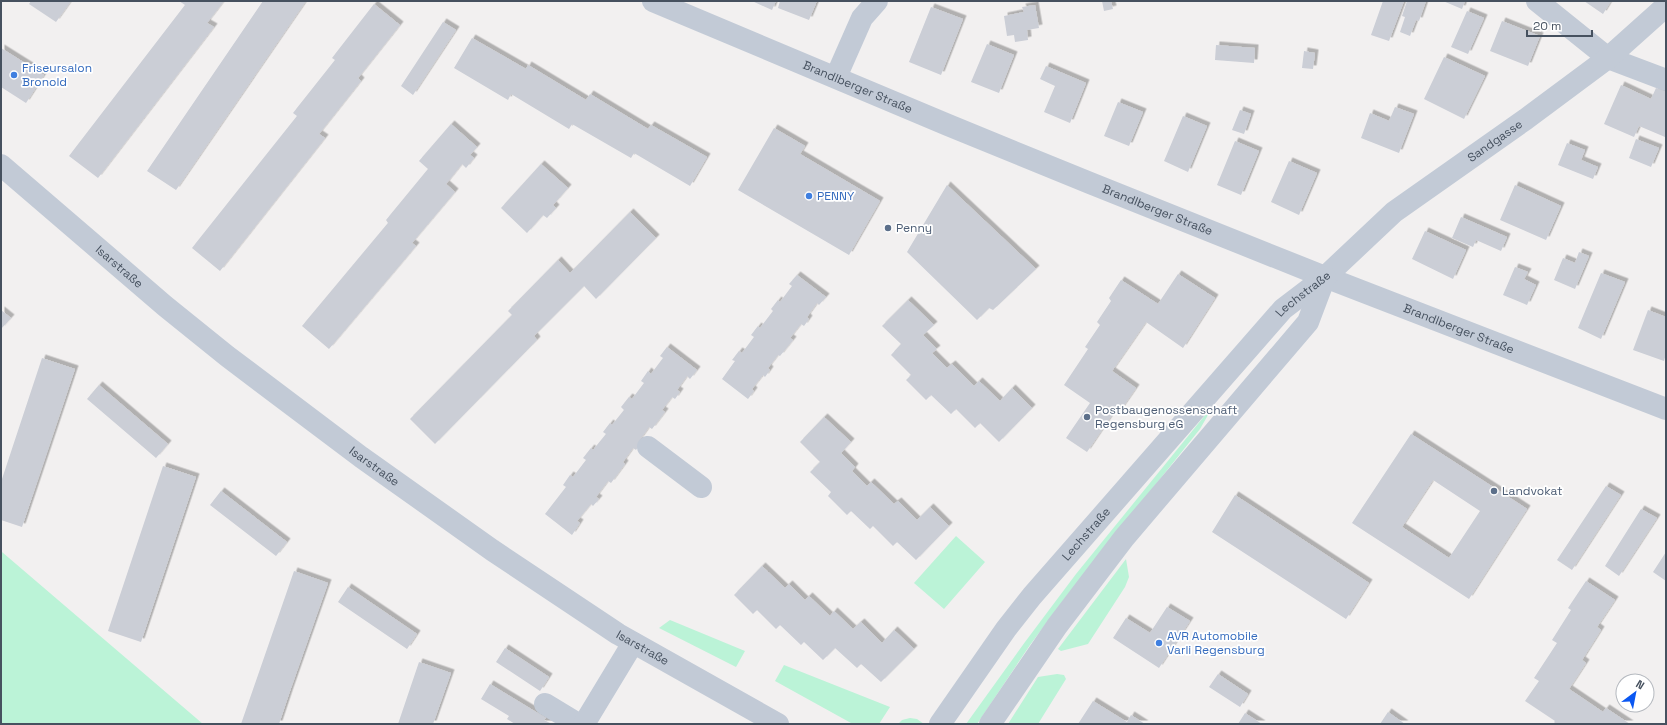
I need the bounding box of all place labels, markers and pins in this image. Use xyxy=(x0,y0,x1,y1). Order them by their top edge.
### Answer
place label: Friseursalon Bronold xyxy=(22,60,92,90)
marker: Friseursalon Bronold xyxy=(9,70,19,80)
place label: PENNY xyxy=(817,188,855,204)
marker: PENNY xyxy=(804,191,814,201)
place label: Penny xyxy=(896,220,932,236)
marker: Penny xyxy=(883,223,893,233)
place label: Postbaugenossenschaft Regensburg eG xyxy=(1095,402,1238,432)
marker: Postbaugenossenschaft Regensburg eG xyxy=(1082,412,1092,422)
place label: Landvokat xyxy=(1502,483,1563,499)
marker: Landvokat xyxy=(1489,486,1499,496)
place label: AVR Automobile Varli Regensburg xyxy=(1167,628,1265,658)
marker: AVR Automobile Varli Regensburg xyxy=(1154,638,1164,648)

